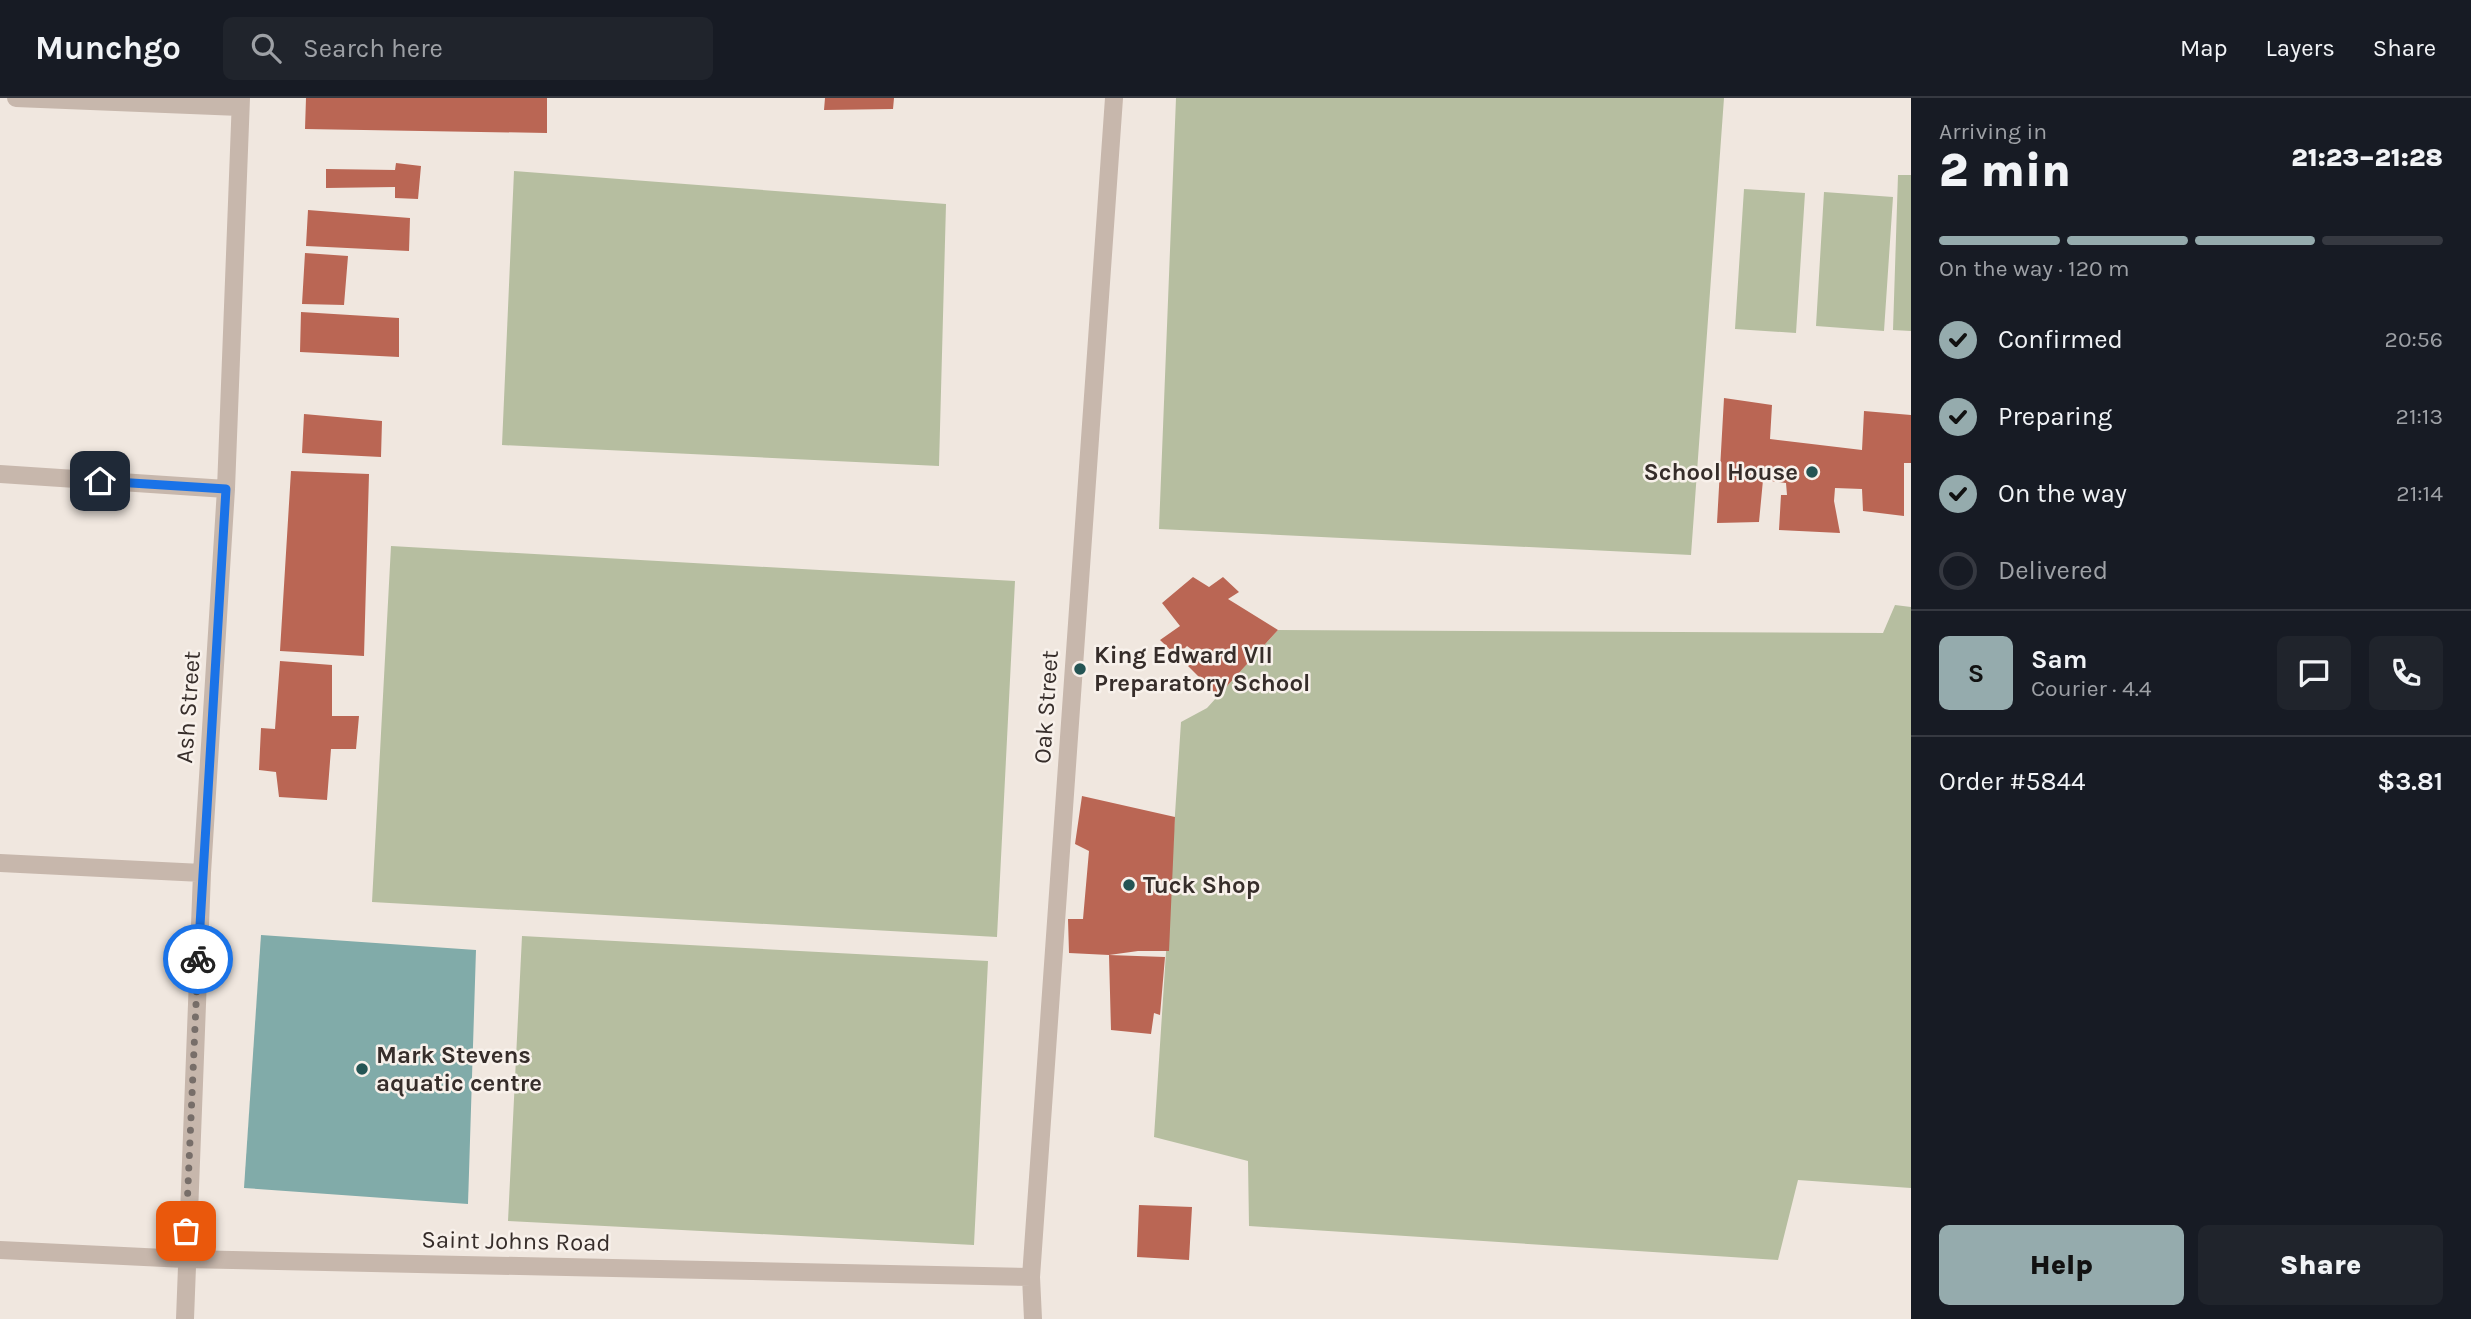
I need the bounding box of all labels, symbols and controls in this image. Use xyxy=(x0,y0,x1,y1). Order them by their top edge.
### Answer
search box xyxy=(223,17,713,80)
text: Munchgo xyxy=(35,29,181,67)
icon: search xyxy=(247,29,285,67)
text: Search here xyxy=(303,33,443,64)
text: Map xyxy=(2180,34,2228,62)
text: Layers xyxy=(2266,34,2335,62)
text: Share xyxy=(2373,34,2436,62)
text: Arriving in xyxy=(1939,118,2047,145)
text: 21:23–21:28 xyxy=(2291,142,2443,173)
text: 2 min xyxy=(1939,144,2071,198)
text: On the way · 120 m xyxy=(1939,255,2130,282)
icon: check xyxy=(1939,321,1977,359)
text: Confirmed xyxy=(1998,324,2123,355)
text: 20:56 xyxy=(2385,326,2443,353)
icon: check xyxy=(1939,398,1977,436)
text: Preparing xyxy=(1998,401,2112,432)
text: 21:13 xyxy=(2396,403,2443,430)
pin xyxy=(70,451,130,511)
place label: School House xyxy=(1644,458,1798,486)
icon: home xyxy=(81,462,119,500)
marker: School House xyxy=(1804,464,1820,480)
icon: check xyxy=(1939,475,1977,513)
text: On the way xyxy=(1998,478,2127,509)
text: 21:14 xyxy=(2396,480,2443,507)
text: Delivered xyxy=(1998,555,2108,586)
button: chat xyxy=(2277,636,2351,710)
button: phone xyxy=(2369,636,2443,710)
place label: King Edward VII Preparatory School xyxy=(1094,641,1310,697)
text: Sam xyxy=(2031,644,2087,675)
street label: Oak Street xyxy=(1028,649,1064,765)
street label: Ash Street xyxy=(170,650,206,764)
text: S xyxy=(1968,658,1984,689)
marker: King Edward VII Preparatory School xyxy=(1072,661,1088,677)
text: Courier · 4.4 xyxy=(2031,675,2152,702)
text: Order #5844 xyxy=(1939,766,2085,797)
text: $3.81 xyxy=(2377,766,2443,797)
place label: Tuck Shop xyxy=(1143,871,1260,899)
marker: Tuck Shop xyxy=(1121,877,1137,893)
courier xyxy=(163,924,233,994)
icon: bike xyxy=(179,940,217,978)
place label: Mark Stevens aquatic centre xyxy=(376,1041,542,1097)
marker: Mark Stevens aquatic centre xyxy=(354,1061,370,1077)
pin xyxy=(156,1201,216,1261)
icon: bag xyxy=(167,1212,205,1250)
street label: Saint Johns Road xyxy=(421,1225,611,1257)
button: Help xyxy=(1939,1225,2184,1305)
button: Share xyxy=(2198,1225,2443,1305)

